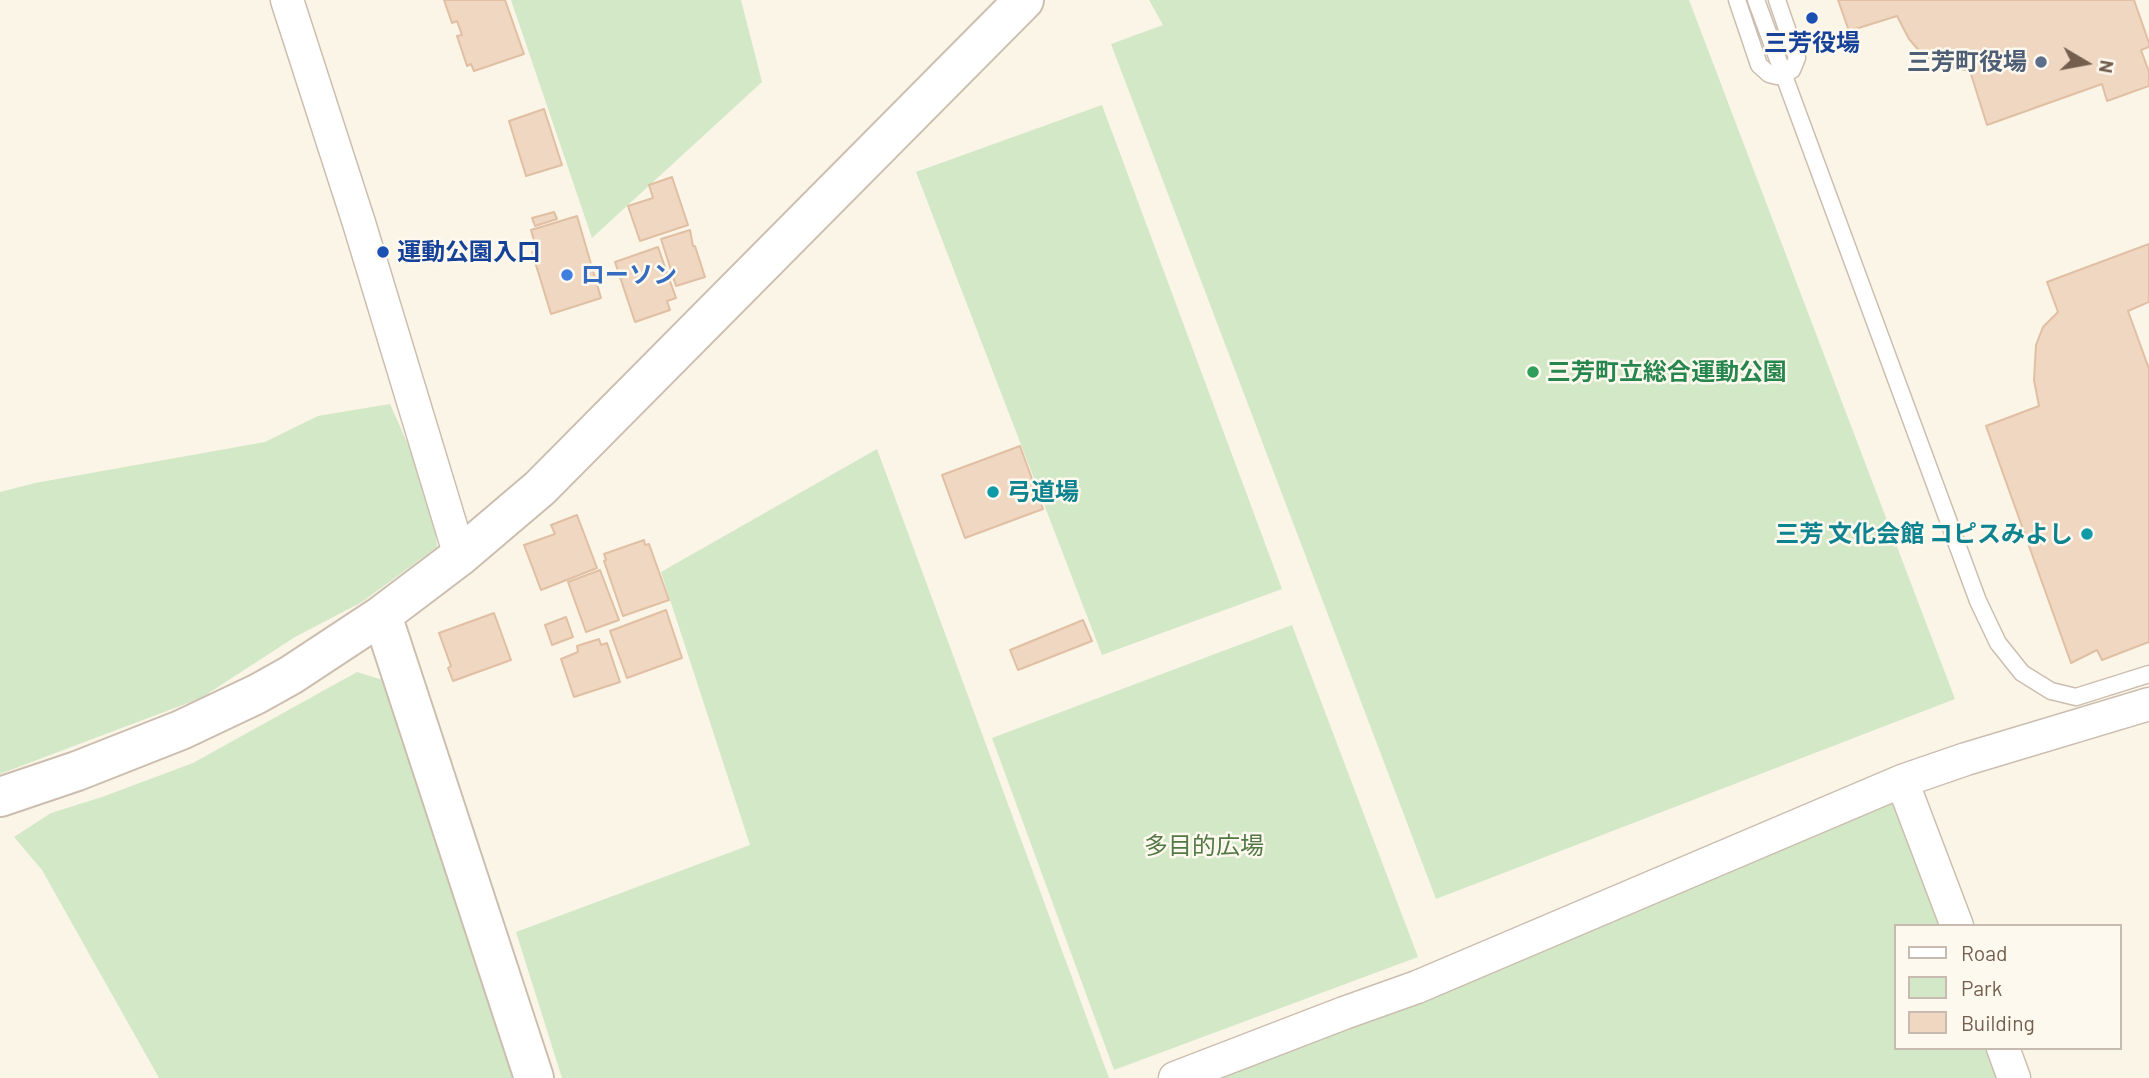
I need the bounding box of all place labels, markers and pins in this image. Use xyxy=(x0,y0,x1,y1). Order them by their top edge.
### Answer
marker: 三芳役場 xyxy=(1804,10,1820,26)
place label: 三芳役場 xyxy=(1764,29,1860,57)
place label: 三芳町役場 xyxy=(1907,48,2027,76)
marker: 三芳町役場 xyxy=(2033,54,2049,70)
place label: 運動公園入口 xyxy=(397,238,541,266)
marker: 運動公園入口 xyxy=(375,244,391,260)
place label: ローソン xyxy=(581,261,677,289)
marker: ローソン xyxy=(559,267,575,283)
place label: 三芳町立総合運動公園 xyxy=(1547,358,1787,386)
marker: 三芳町立総合運動公園 xyxy=(1525,364,1541,380)
place label: 弓道場 xyxy=(1007,478,1079,506)
marker: 弓道場 xyxy=(985,484,1001,500)
place label: 三芳 文化会館 コピスみよし xyxy=(1775,520,2073,548)
marker: 三芳 文化会館 コピスみよし xyxy=(2079,526,2095,542)

